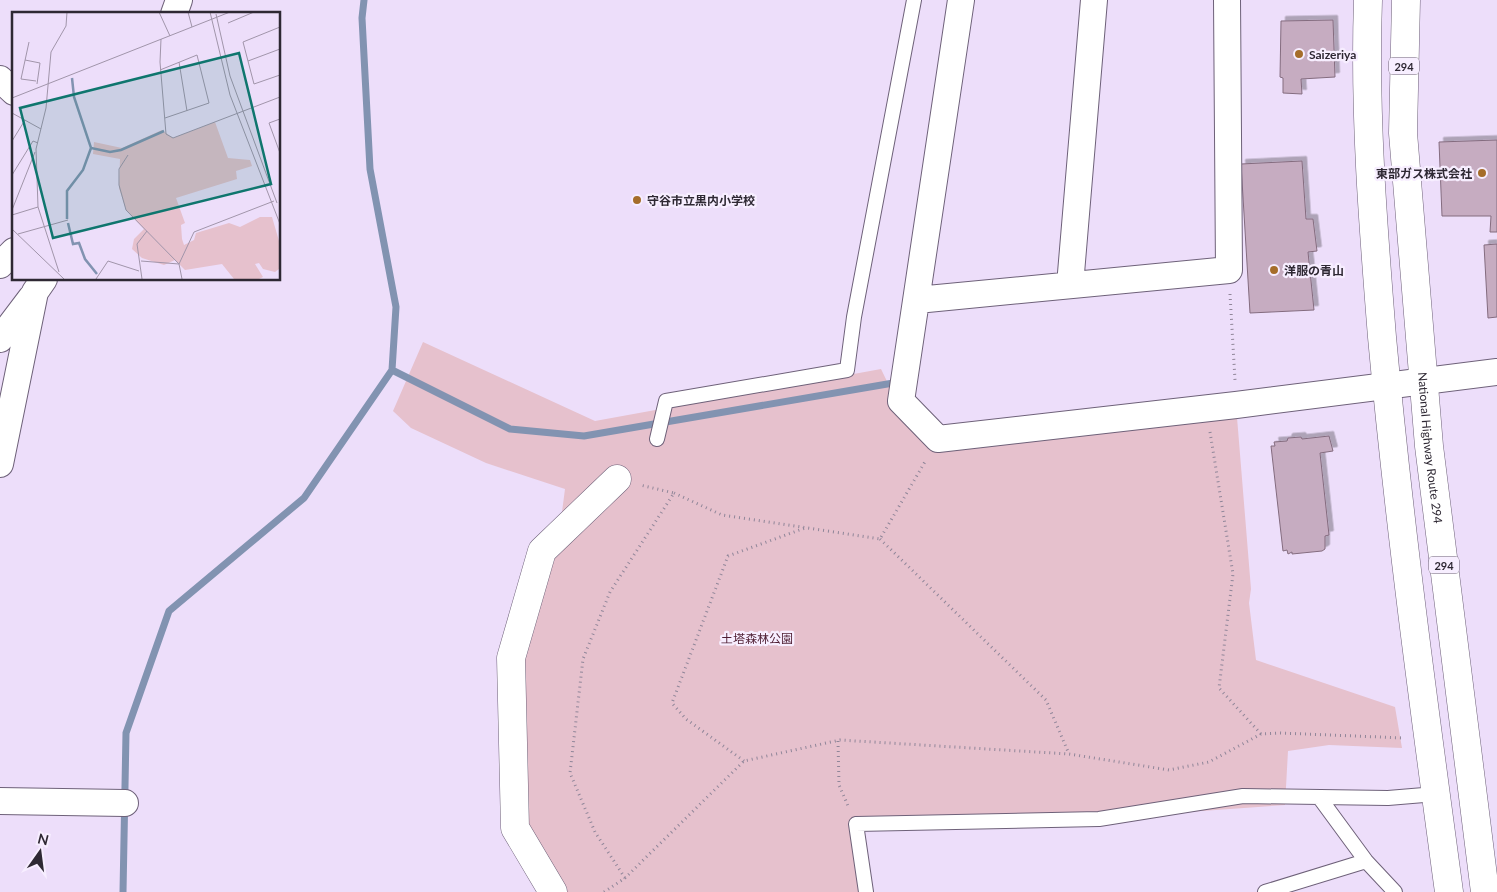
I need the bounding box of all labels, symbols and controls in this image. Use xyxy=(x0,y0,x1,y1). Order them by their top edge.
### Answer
inset map xyxy=(12,12,280,280)
place label: Saizeriya xyxy=(1309,47,1356,62)
marker: Saizeriya xyxy=(1293,48,1305,60)
road number: 294 xyxy=(1389,58,1419,74)
place label: 東部ガス株式会社 xyxy=(1376,166,1472,181)
marker: 東部ガス株式会社 xyxy=(1476,167,1488,179)
place label: 守谷市立黒内小学校 xyxy=(647,193,755,208)
marker: 守谷市立黒内小学校 xyxy=(631,194,643,206)
place label: 洋服の青山 xyxy=(1284,263,1344,278)
marker: 洋服の青山 xyxy=(1268,264,1280,276)
street label: National Highway Route 294 xyxy=(1415,372,1446,524)
road number: 294 xyxy=(1429,556,1459,574)
park label: 土塔森林公園 xyxy=(721,631,793,646)
north arrow xyxy=(15,827,65,877)
text: N xyxy=(36,829,51,848)

